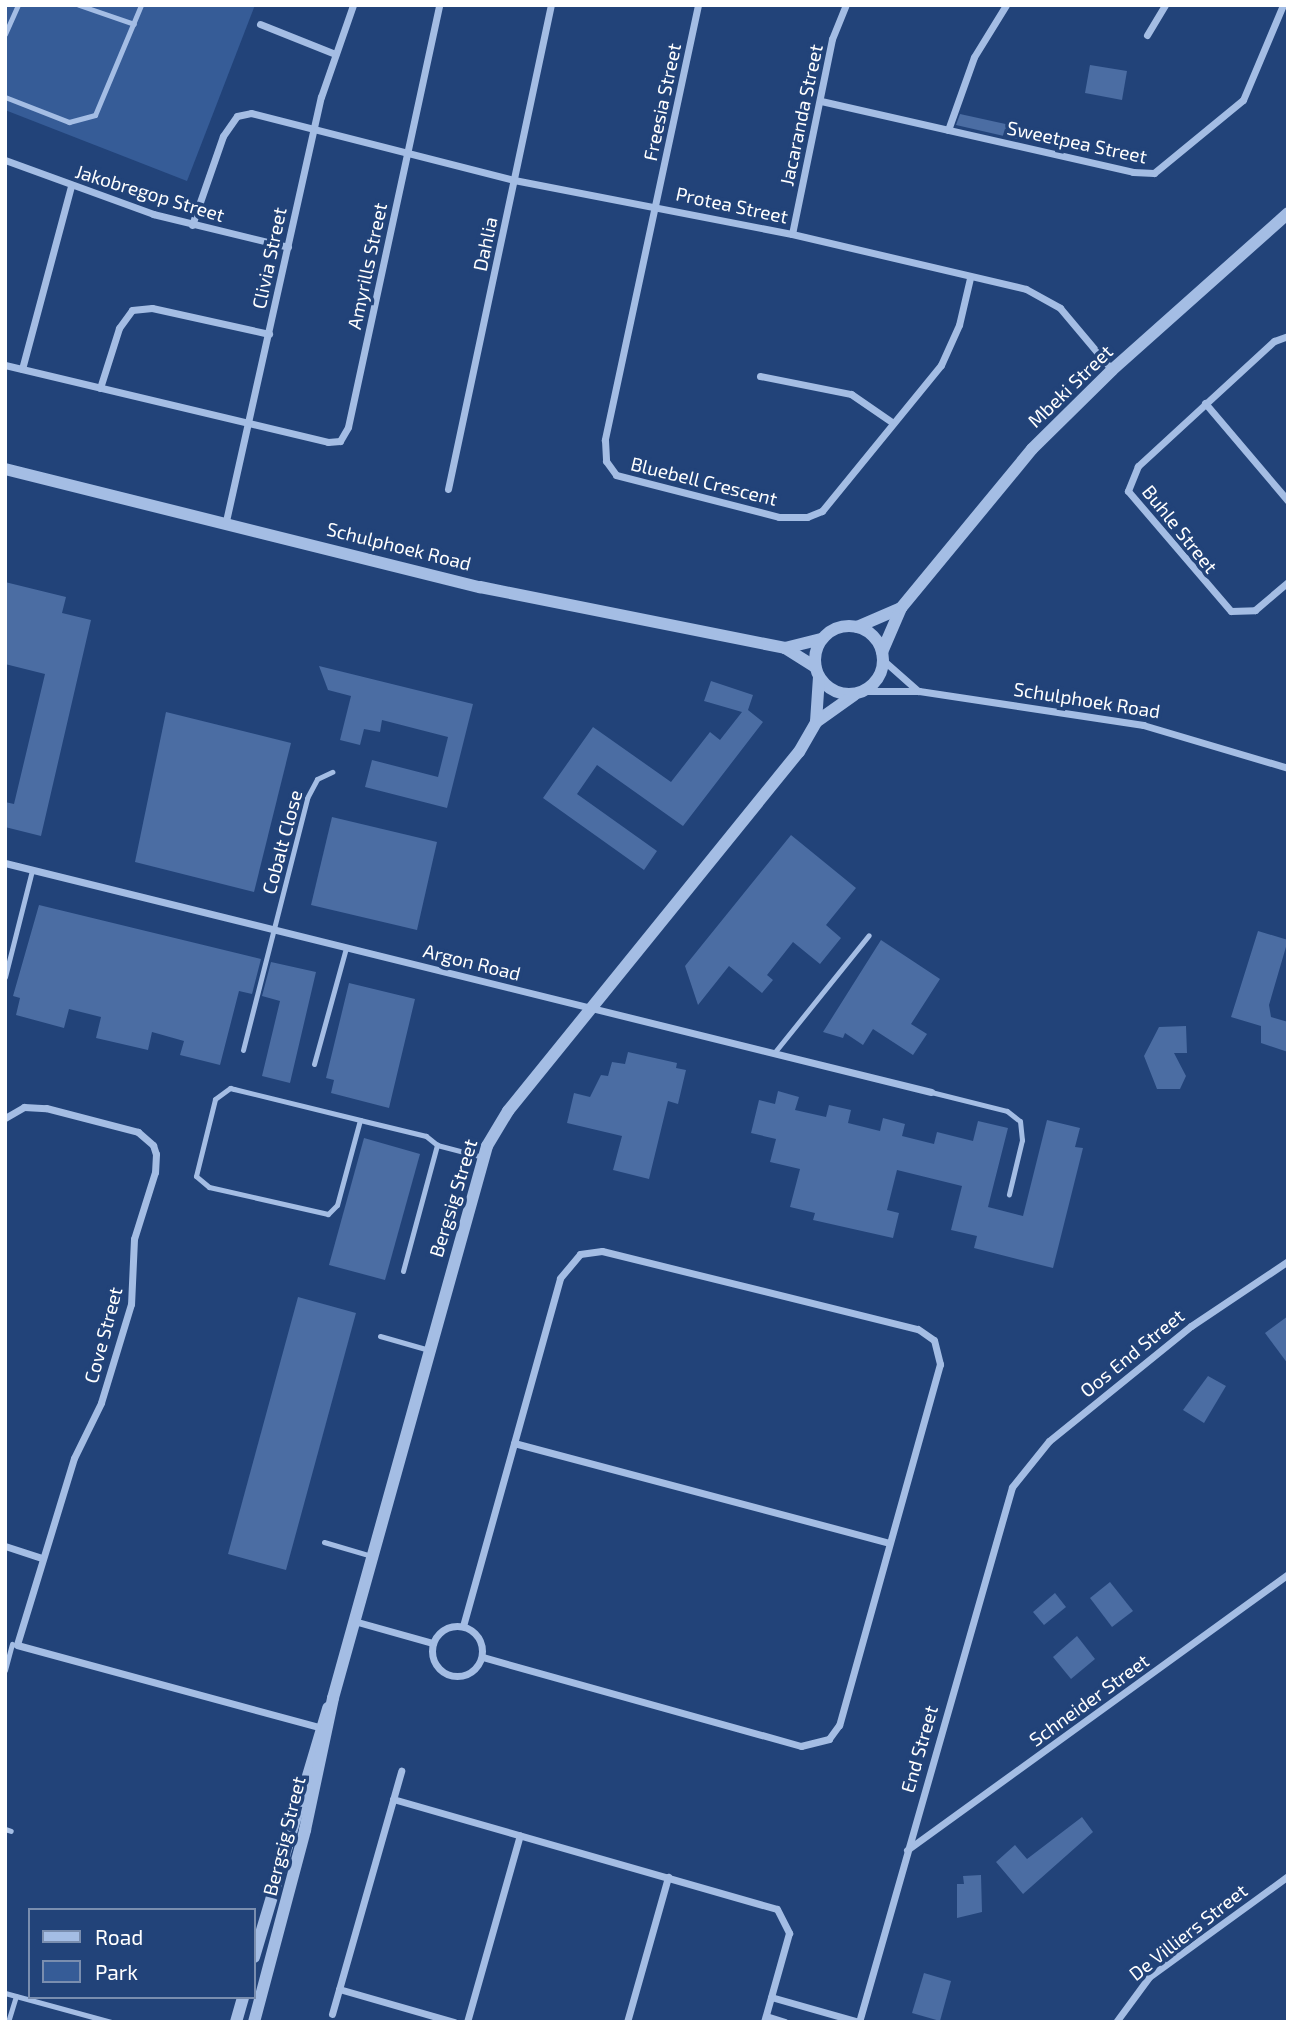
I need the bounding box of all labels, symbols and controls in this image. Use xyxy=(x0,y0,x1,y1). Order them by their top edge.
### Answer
street label: Freesia Street xyxy=(638,41,686,163)
street label: Jacaranda Street xyxy=(775,42,827,188)
street label: Sweetpea Street xyxy=(1005,116,1149,168)
street label: Jakobregop Street xyxy=(73,159,227,227)
street label: Protea Street xyxy=(674,182,790,228)
street label: Amyrills Street xyxy=(342,201,392,331)
street label: Clivia Street xyxy=(247,205,291,311)
street label: Dahlia xyxy=(468,215,502,273)
street label: Mbeki Street xyxy=(1023,340,1117,432)
street label: Bluebell Crescent xyxy=(628,452,780,510)
street label: Buhle Street xyxy=(1138,480,1222,578)
street label: Schulphoek Road xyxy=(324,517,474,575)
street label: Schulphoek Road xyxy=(1012,677,1162,723)
street label: Cobalt Close xyxy=(257,787,307,897)
street label: Argon Road xyxy=(421,939,523,985)
street label: Bergsig Street xyxy=(424,1136,482,1260)
street label: Cove Street xyxy=(79,1284,127,1386)
street label: Oos End Street xyxy=(1075,1304,1189,1402)
street label: Schneider Street xyxy=(1025,1649,1153,1751)
street label: End Street xyxy=(896,1703,942,1795)
street label: Bergsig Street xyxy=(258,1774,310,1898)
street label: De Villiers Street xyxy=(1124,1879,1252,1985)
legend xyxy=(28,1908,256,1999)
text: Road xyxy=(95,1924,143,1949)
text: Park xyxy=(95,1959,138,1984)

